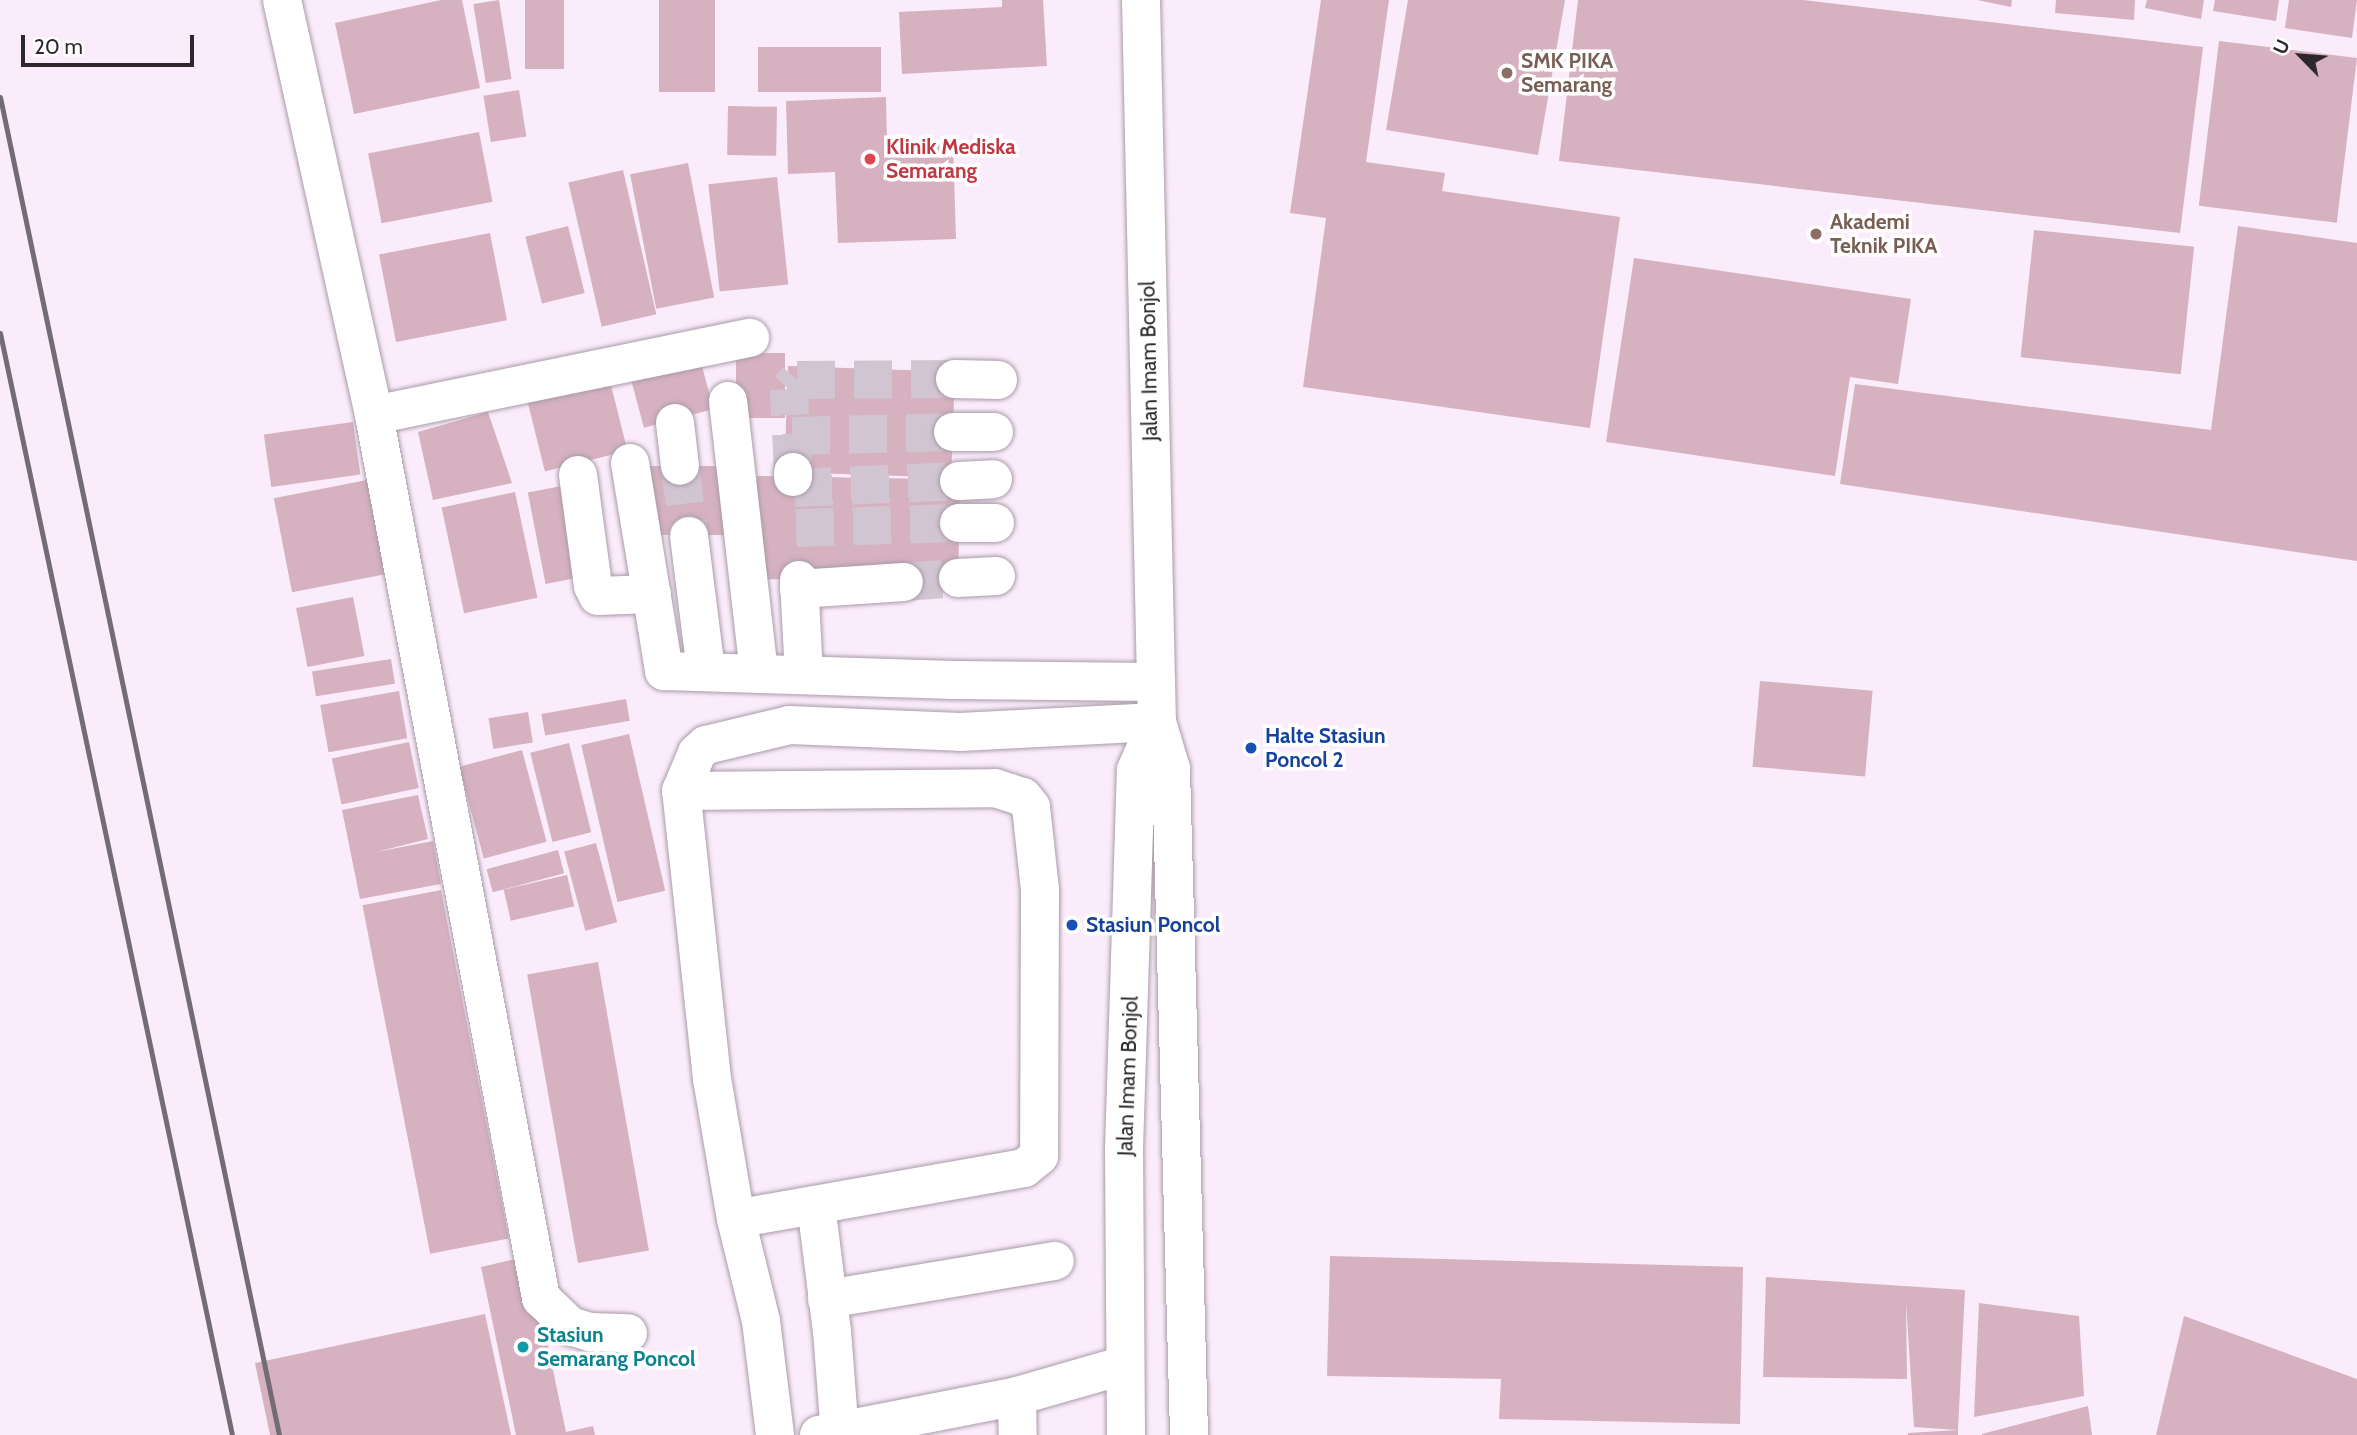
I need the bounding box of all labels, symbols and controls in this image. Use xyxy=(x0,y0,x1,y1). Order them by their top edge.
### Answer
scale bar xyxy=(24,21,198,65)
north arrow xyxy=(2266,21,2336,91)
text: 20 m xyxy=(34,34,83,59)
text: U xyxy=(2268,36,2295,58)
place label: SMK PIKA Semarang xyxy=(1521,48,1613,98)
marker: SMK PIKA Semarang xyxy=(1499,65,1515,81)
place label: Klinik Mediska Semarang xyxy=(886,134,1016,184)
marker: Klinik Mediska Semarang xyxy=(860,149,880,169)
place label: Akademi Teknik PIKA xyxy=(1830,209,1937,259)
marker: Akademi Teknik PIKA xyxy=(1808,226,1824,242)
street label: Jalan Imam Bonjol xyxy=(1135,281,1163,441)
place label: Halte Stasiun Poncol 2 xyxy=(1265,723,1385,773)
marker: Halte Stasiun Poncol 2 xyxy=(1243,740,1259,756)
place label: Stasiun Poncol xyxy=(1086,912,1220,938)
marker: Stasiun Poncol xyxy=(1064,917,1080,933)
street label: Jalan Imam Bonjol xyxy=(1113,995,1143,1157)
place label: Stasiun Semarang Poncol xyxy=(537,1322,696,1372)
marker: Stasiun Semarang Poncol xyxy=(515,1339,531,1355)

